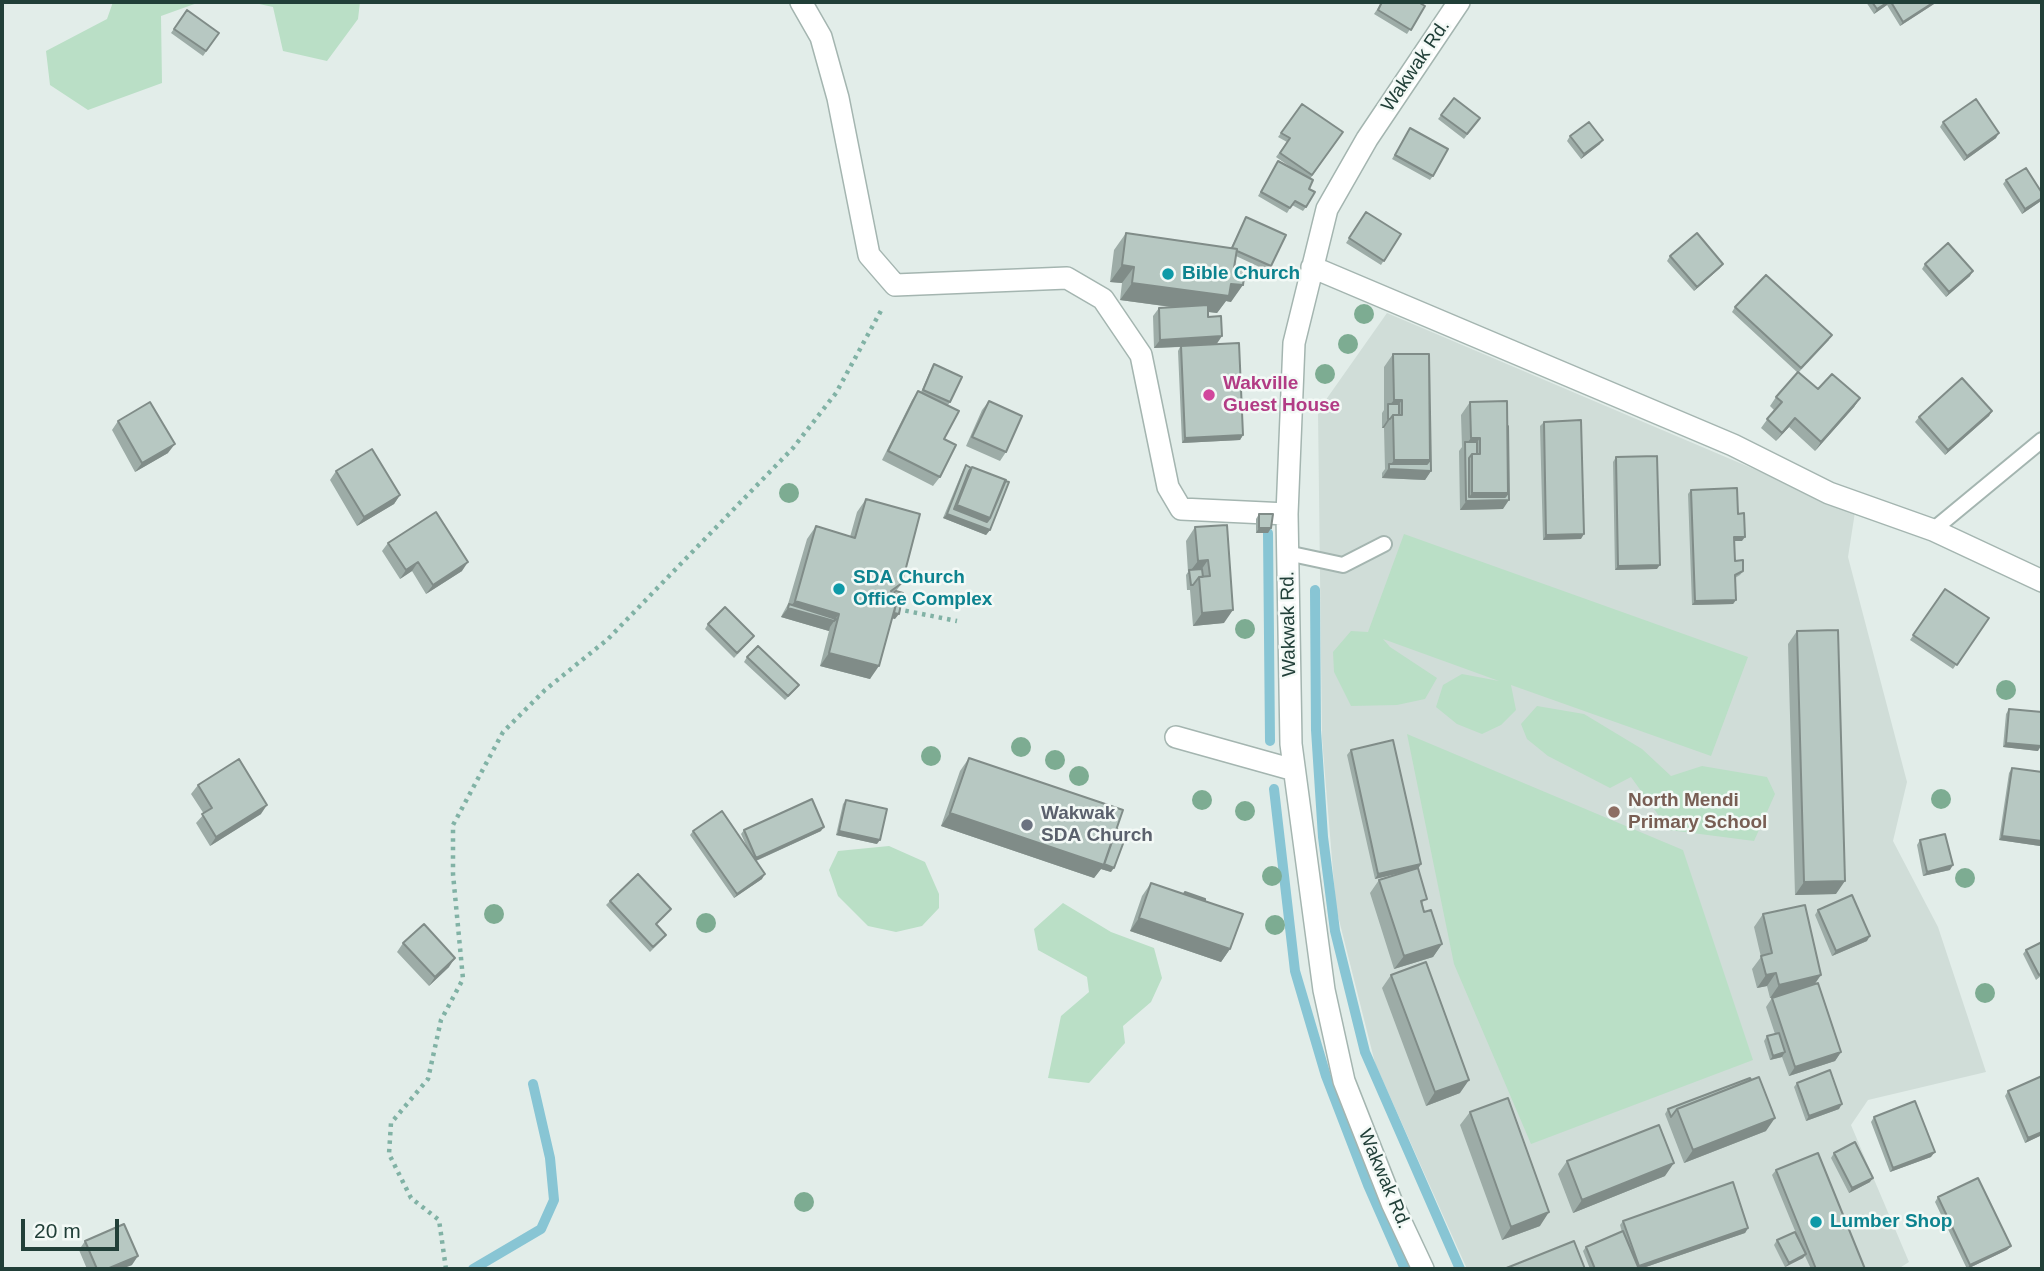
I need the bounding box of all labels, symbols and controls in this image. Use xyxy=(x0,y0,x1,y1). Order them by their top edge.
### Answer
street label: Wakwak Rd. xyxy=(1377,16,1455,116)
place label: Bible Church xyxy=(1182,263,1300,285)
marker: Bible Church xyxy=(1160,266,1176,282)
place label: Wakville Guest House xyxy=(1223,373,1340,417)
marker: Wakville Guest House xyxy=(1201,387,1217,403)
place label: SDA Church Office Complex xyxy=(853,567,992,611)
street label: Wakwak Rd. xyxy=(1277,571,1301,677)
marker: SDA Church Office Complex xyxy=(831,581,847,597)
place label: North Mendi Primary School xyxy=(1628,790,1767,834)
place label: Wakwak SDA Church xyxy=(1041,803,1153,847)
marker: North Mendi Primary School xyxy=(1606,804,1622,820)
marker: Wakwak SDA Church xyxy=(1019,817,1035,833)
street label: Wakwak Rd. xyxy=(1353,1126,1415,1232)
scale bar xyxy=(24,1204,122,1248)
place label: Lumber Shop xyxy=(1830,1211,1952,1233)
marker: Lumber Shop xyxy=(1808,1214,1824,1230)
text: 20 m xyxy=(34,1219,81,1242)

